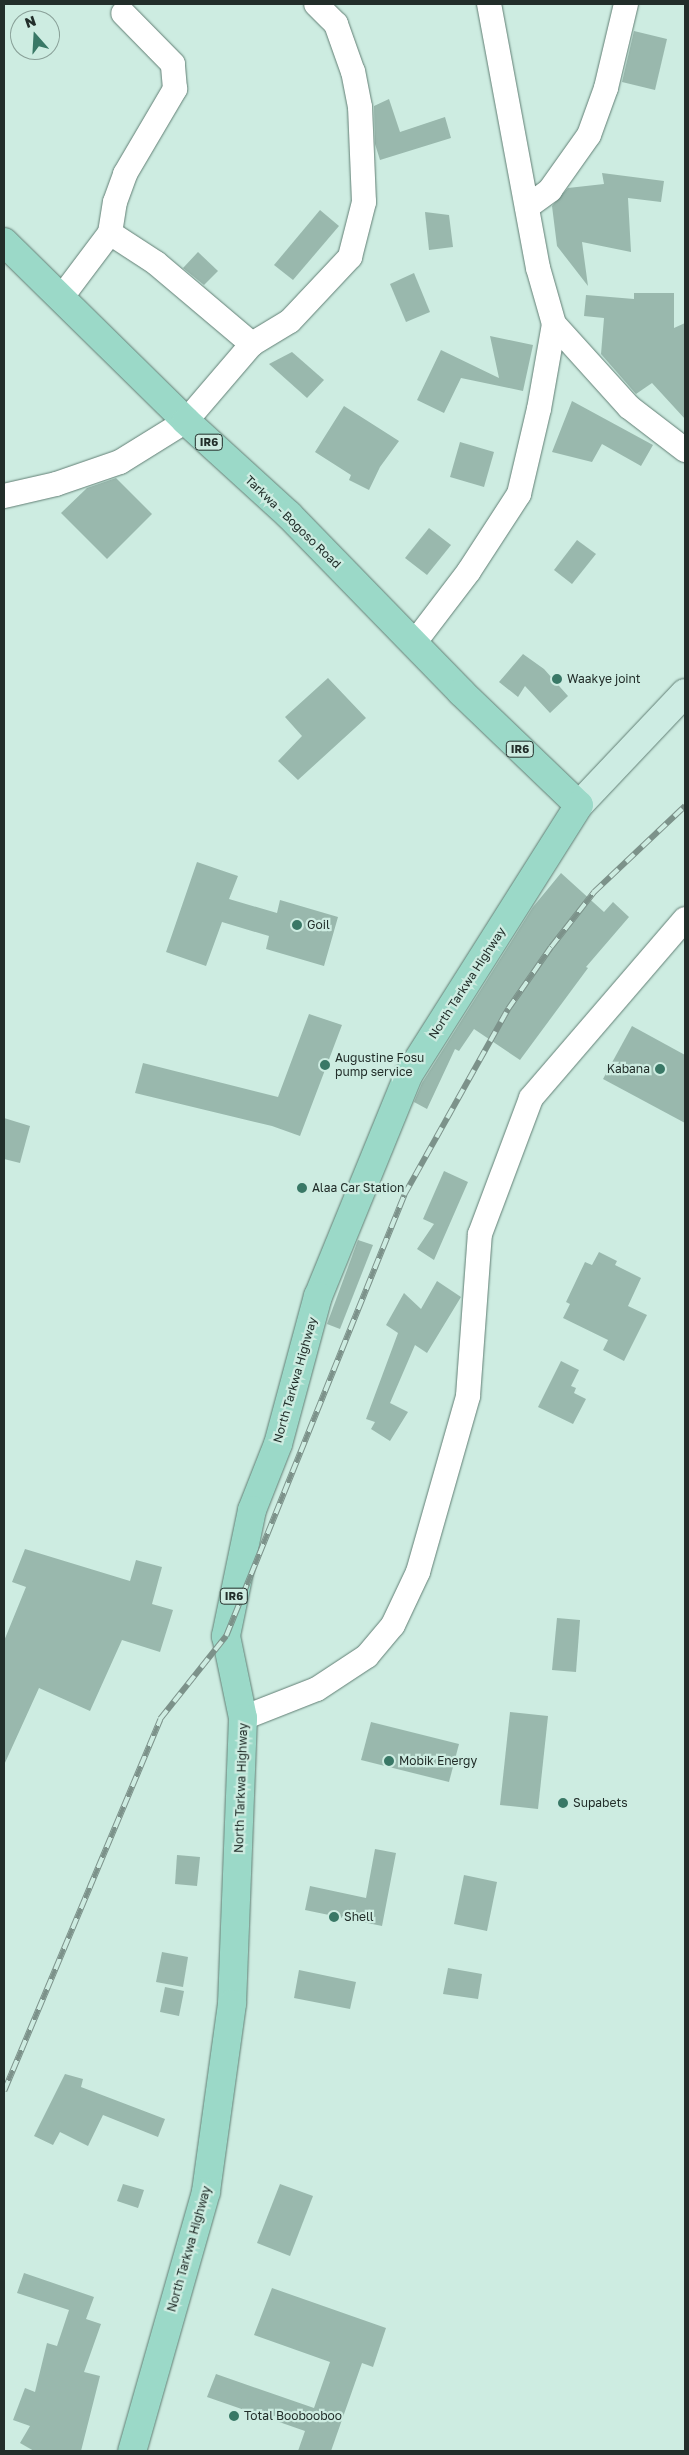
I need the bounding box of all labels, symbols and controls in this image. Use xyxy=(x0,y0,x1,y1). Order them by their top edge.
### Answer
north arrow xyxy=(10,10,60,60)
text: N xyxy=(22,12,38,31)
road number: IR6 xyxy=(194,434,224,451)
street label: Tarkwa - Bogoso Road xyxy=(242,473,344,571)
place label: Waakye joint xyxy=(567,672,641,686)
marker: Waakye joint xyxy=(551,673,563,685)
road number: IR6 xyxy=(505,741,535,758)
place label: Goil xyxy=(307,918,330,932)
marker: Goil xyxy=(291,919,303,931)
street label: North Tarkwa Highway xyxy=(426,925,508,1041)
place label: Augustine Fosu pump service xyxy=(335,1051,424,1079)
marker: Augustine Fosu pump service xyxy=(319,1059,331,1071)
place label: Kabana xyxy=(607,1062,650,1076)
marker: Kabana xyxy=(654,1063,666,1075)
place label: Alaa Car Station xyxy=(312,1181,404,1195)
marker: Alaa Car Station xyxy=(296,1182,308,1194)
street label: North Tarkwa Highway xyxy=(270,1315,320,1445)
road number: IR6 xyxy=(219,1588,249,1604)
street label: North Tarkwa Highway xyxy=(232,1723,250,1853)
place label: Mobik Energy xyxy=(399,1754,477,1768)
marker: Mobik Energy xyxy=(383,1755,395,1767)
place label: Supabets xyxy=(573,1796,628,1810)
marker: Supabets xyxy=(557,1797,569,1809)
place label: Shell xyxy=(344,1910,374,1924)
marker: Shell xyxy=(328,1911,340,1923)
street label: North Tarkwa Highway xyxy=(164,2184,214,2314)
place label: Total Boobooboo xyxy=(244,2409,342,2423)
marker: Total Boobooboo xyxy=(228,2410,240,2422)

